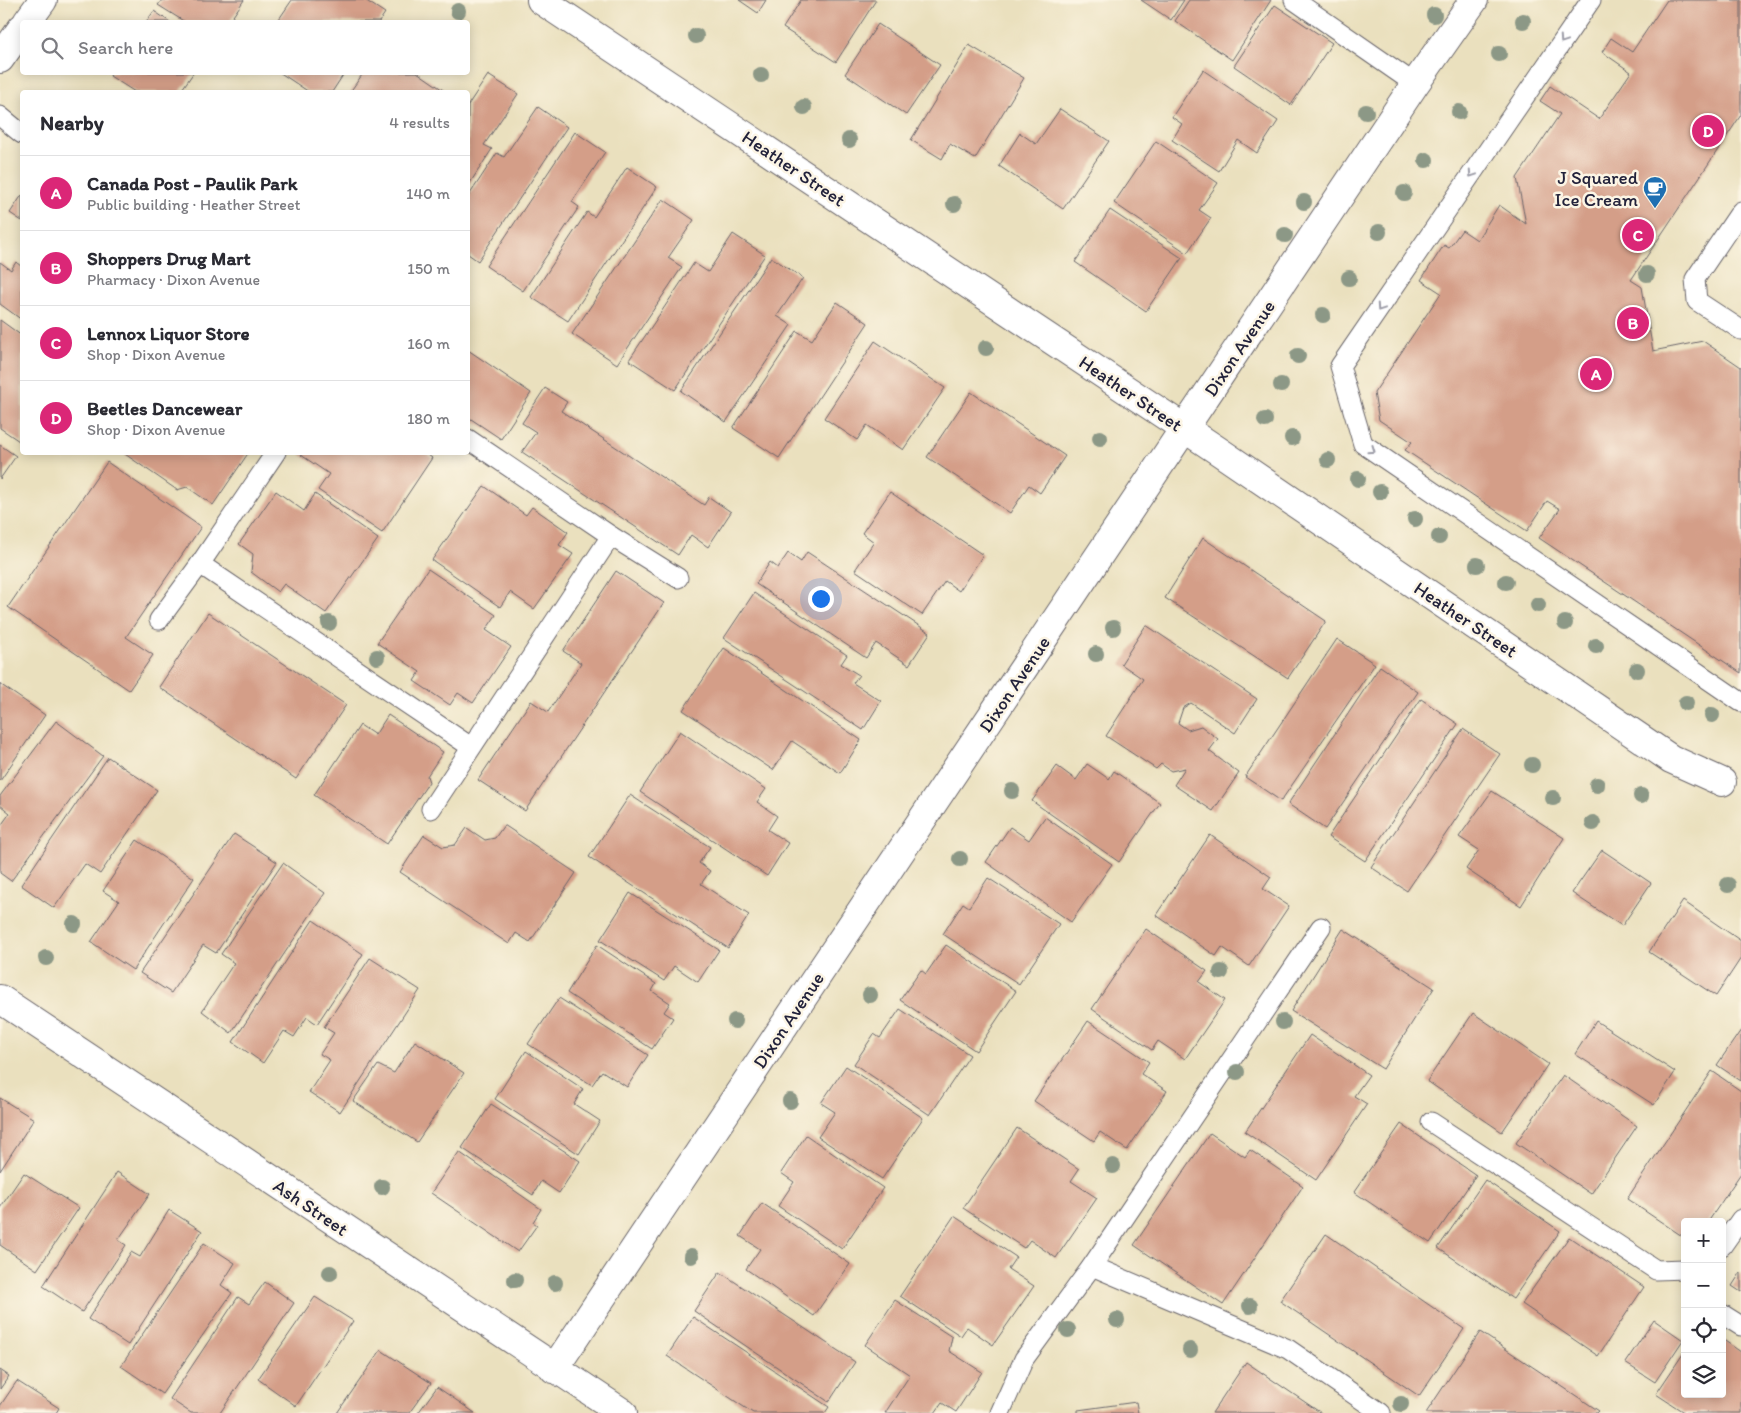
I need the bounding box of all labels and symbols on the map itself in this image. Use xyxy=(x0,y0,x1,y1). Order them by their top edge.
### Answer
one-way arrow xyxy=(1560,34,1569,44)
pin: D xyxy=(1692,112,1724,150)
street label: Heather Street xyxy=(738,125,850,211)
place label: J Squared Ice Cream xyxy=(1554,166,1639,211)
one-way arrow xyxy=(1468,169,1478,178)
cafe icon: J Squared Ice Cream xyxy=(1642,175,1668,209)
pin: C xyxy=(1622,216,1654,254)
street label: Dixon Avenue xyxy=(1199,296,1280,401)
one-way arrow xyxy=(1377,303,1386,312)
pin: B xyxy=(1617,304,1649,342)
street label: Heather Street xyxy=(1075,350,1187,436)
pin: A xyxy=(1580,355,1612,393)
one-way arrow xyxy=(1367,444,1376,454)
street label: Heather Street xyxy=(1410,576,1522,662)
your location xyxy=(808,586,834,612)
street label: Dixon Avenue xyxy=(974,632,1055,737)
street label: Dixon Avenue xyxy=(748,968,829,1073)
street label: Ash Street xyxy=(269,1174,352,1241)

